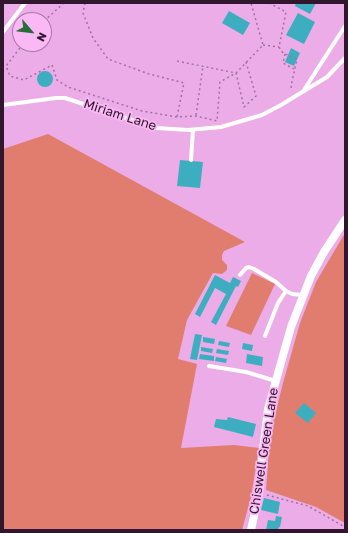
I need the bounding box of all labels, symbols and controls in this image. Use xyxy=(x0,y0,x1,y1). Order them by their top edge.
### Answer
north arrow xyxy=(12,12,52,52)
text: N xyxy=(34,31,50,44)
street label: Miriam Lane xyxy=(82,96,158,134)
street label: Chiswell Green Lane xyxy=(246,387,282,515)

